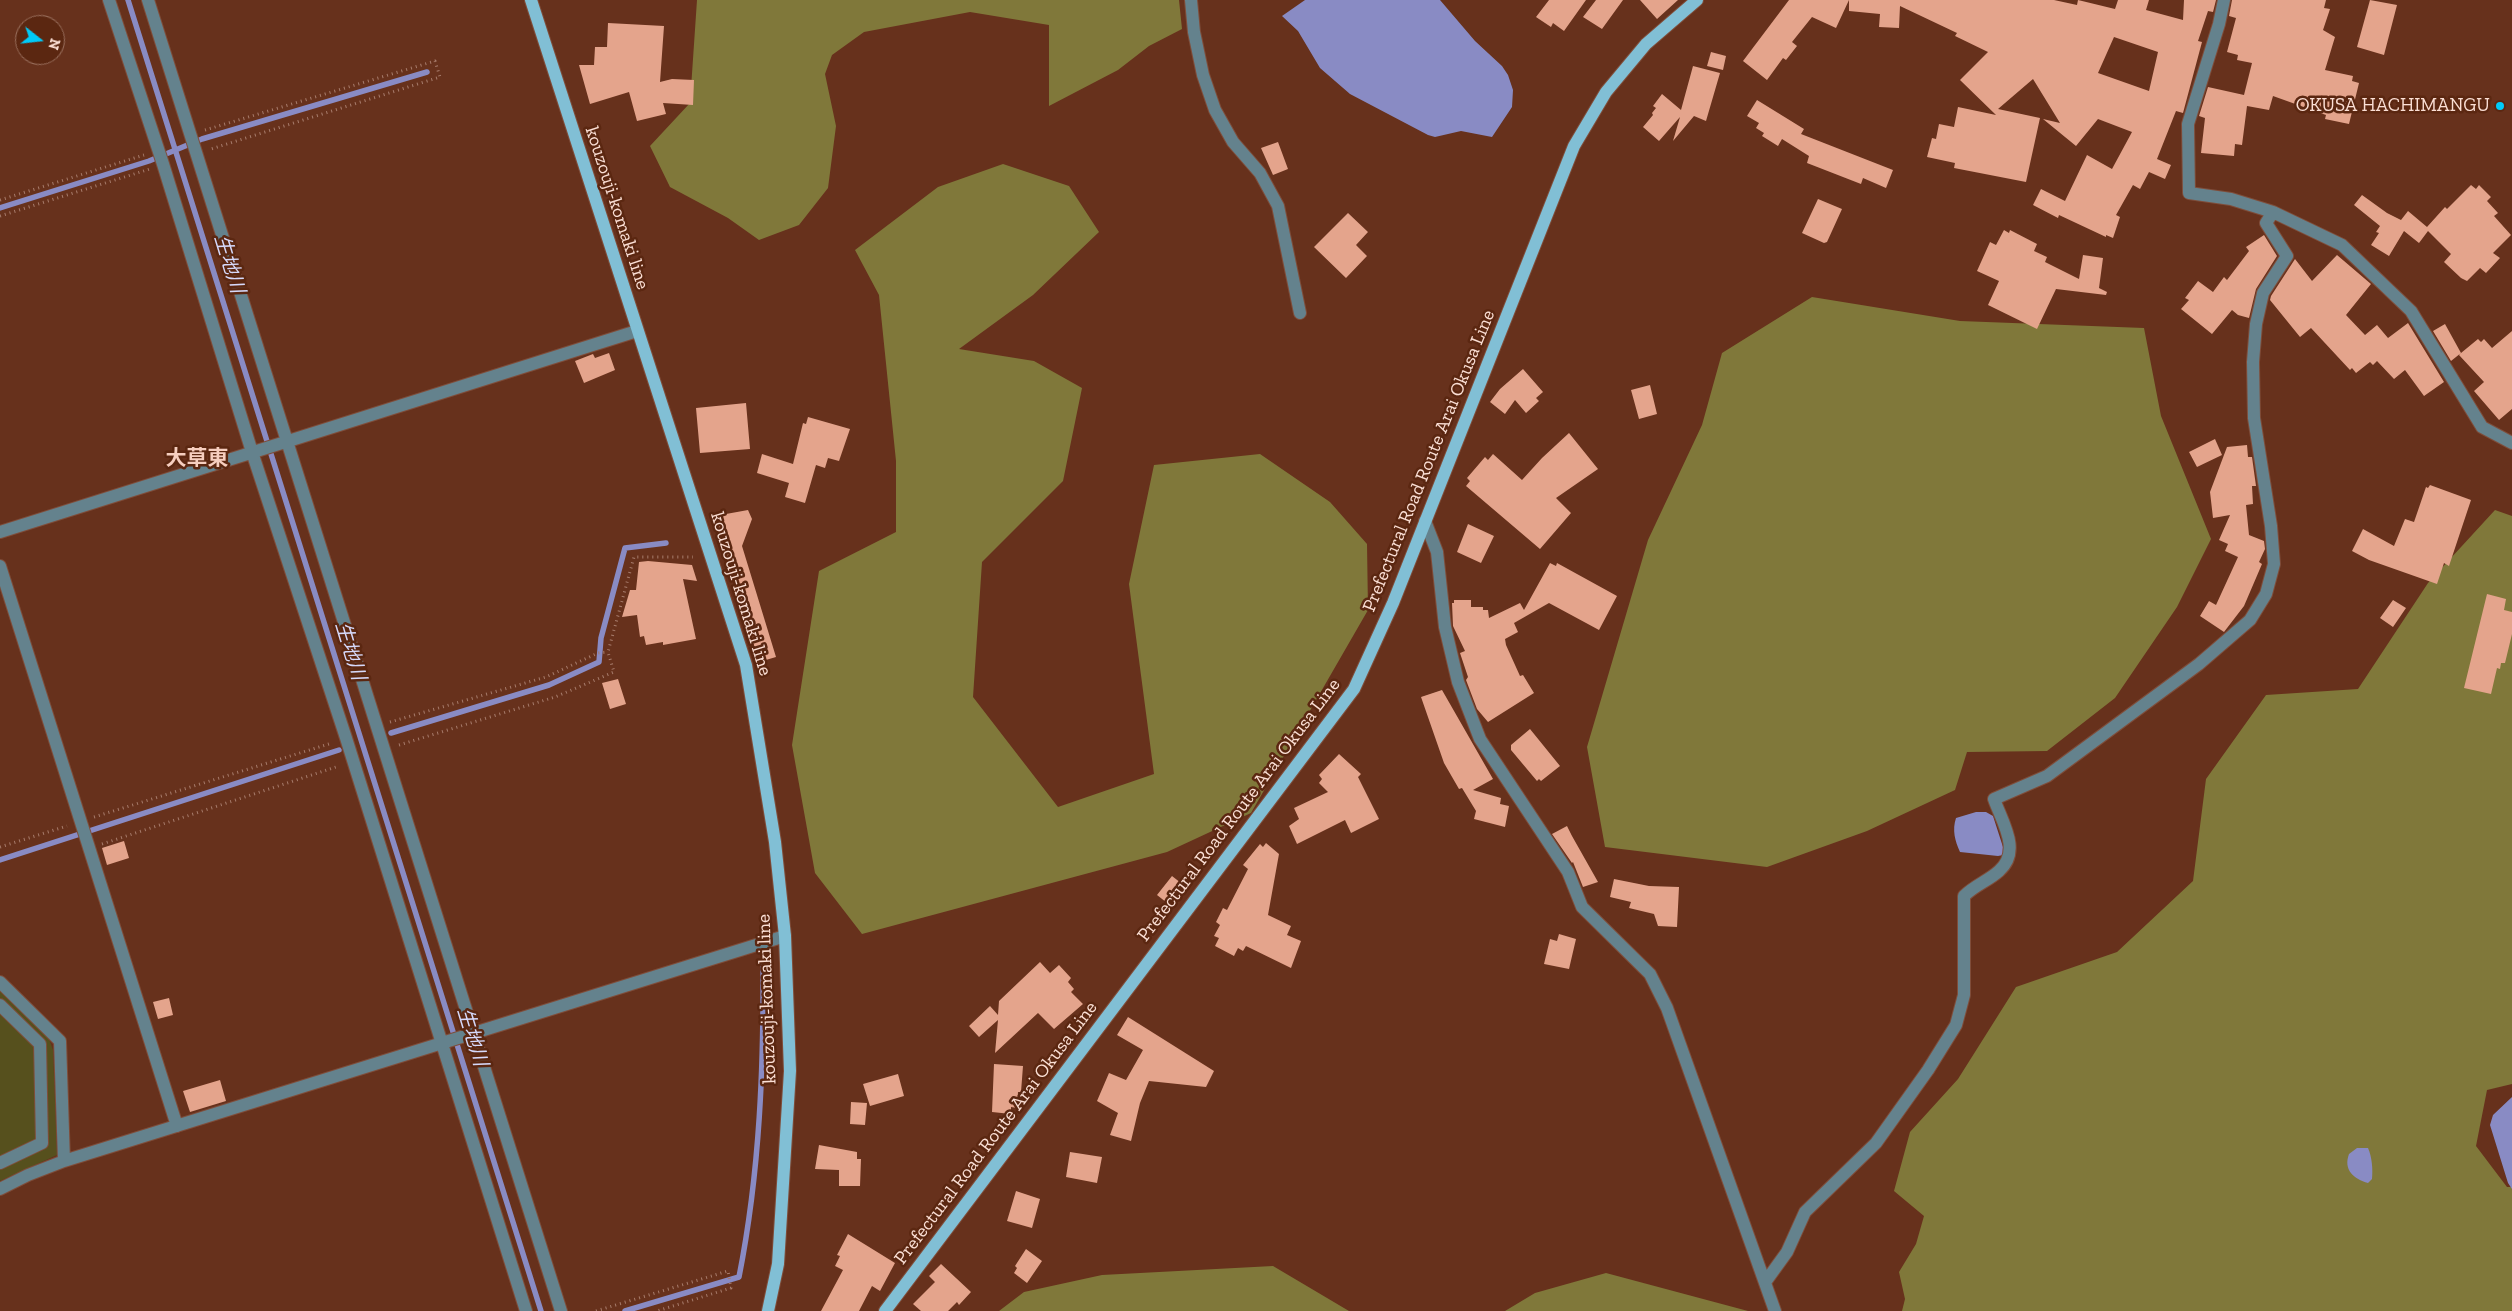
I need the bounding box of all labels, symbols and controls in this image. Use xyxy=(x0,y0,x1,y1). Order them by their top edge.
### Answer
north arrow xyxy=(15,15,65,65)
text: N xyxy=(44,37,64,51)
place label: OKUSA HACHIMANGU xyxy=(2296,95,2490,117)
marker: OKUSA HACHIMANGU xyxy=(2494,100,2506,112)
street label: kouzouji-komaki line xyxy=(580,124,654,292)
water label: 生地川 xyxy=(209,232,249,296)
street label: Prefectural Road Route Arai Okusa Line xyxy=(1358,307,1500,615)
district label: 大草東 xyxy=(166,446,228,472)
street label: kouzouji-komaki line xyxy=(705,509,777,679)
water label: 生地川 xyxy=(330,619,370,683)
street label: Prefectural Road Route Arai Okusa Line xyxy=(1133,674,1345,946)
street label: kouzouji-komaki line xyxy=(753,914,781,1084)
street label: Prefectural Road Route Arai Okusa Line xyxy=(890,997,1102,1269)
water label: 生地川 xyxy=(452,1005,492,1069)

